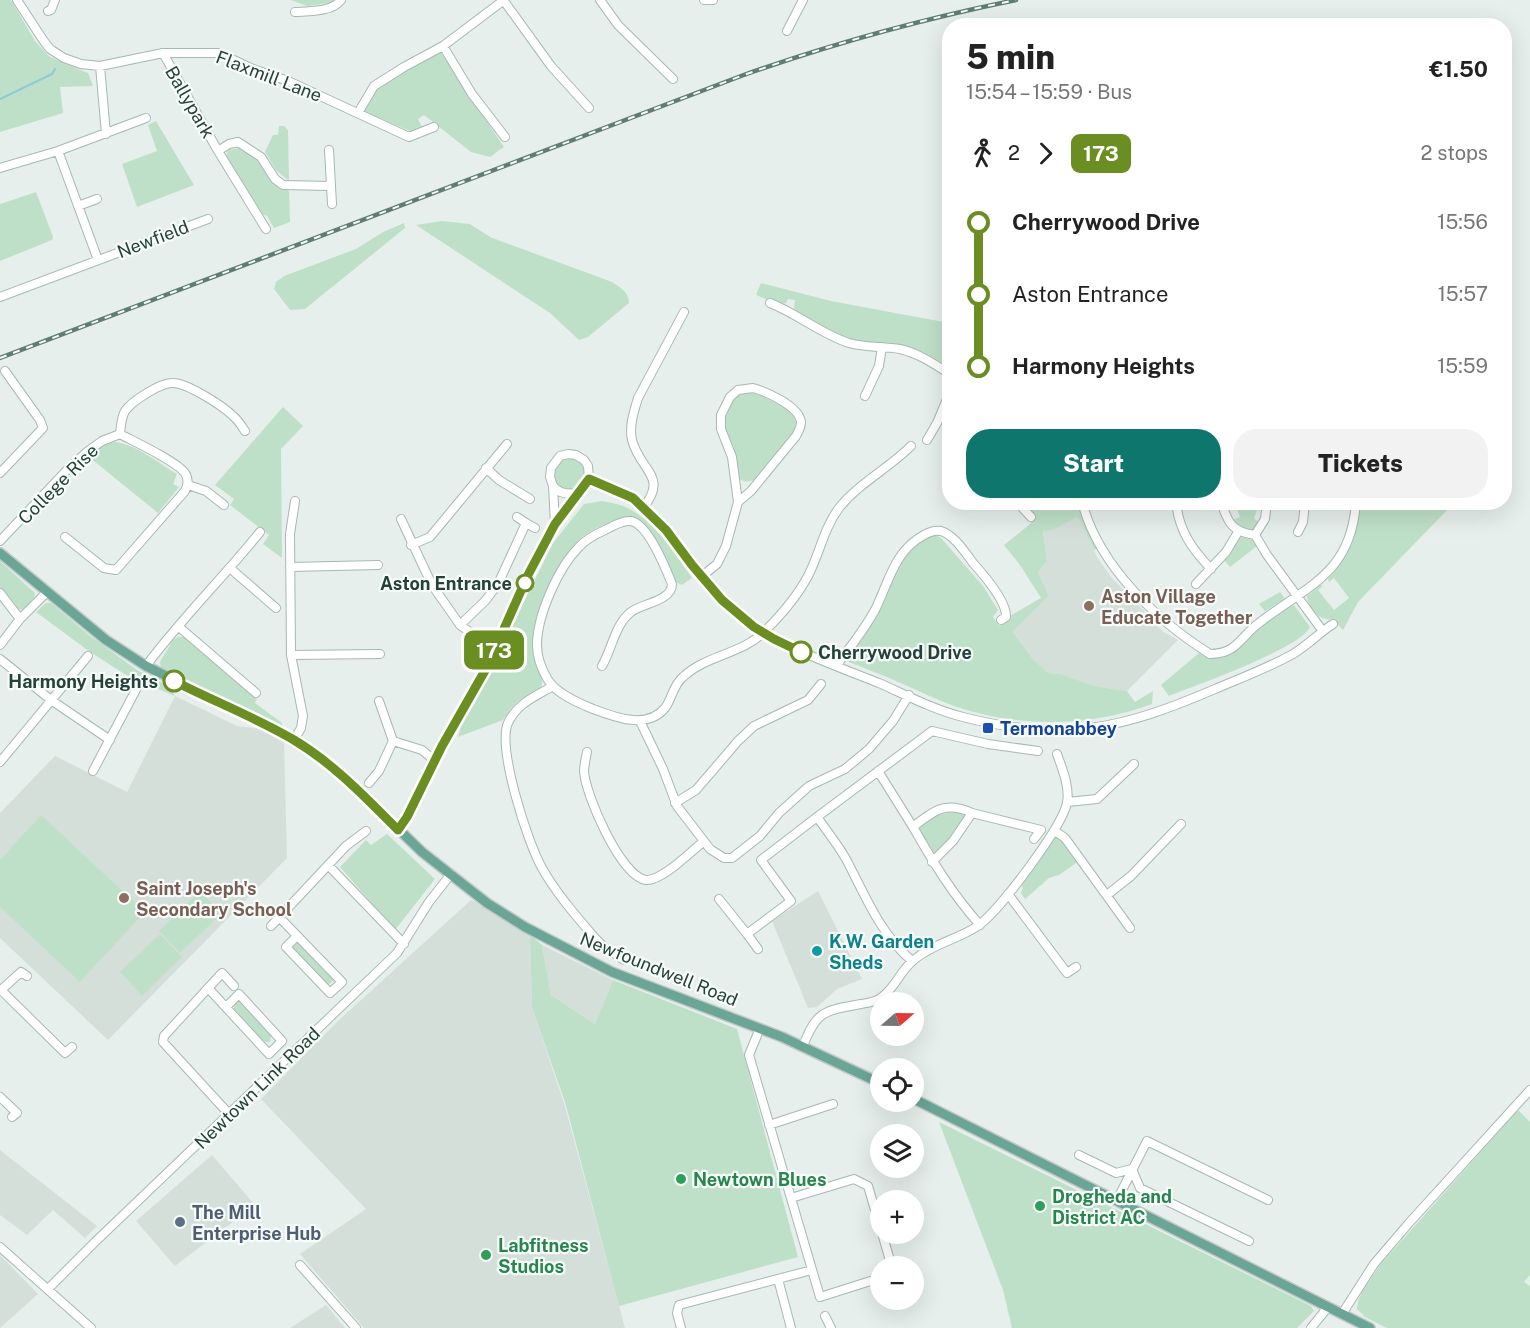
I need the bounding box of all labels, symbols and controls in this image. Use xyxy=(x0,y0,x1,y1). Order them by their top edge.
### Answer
text: 5 min xyxy=(966,38,1055,76)
street label: Flaxmill Lane xyxy=(213,46,325,106)
text: €1.50 xyxy=(1429,56,1488,82)
street label: Ballypark xyxy=(161,62,219,142)
text: 15:54 – 15:59 · Bus xyxy=(966,80,1132,104)
icon: walk xyxy=(966,137,999,170)
icon: forward xyxy=(1029,137,1062,170)
text: 2 xyxy=(1008,141,1020,165)
text: 173 xyxy=(1083,141,1119,166)
text: 2 stops xyxy=(1421,141,1488,165)
text: Cherrywood Drive xyxy=(1012,209,1200,235)
text: 15:56 xyxy=(1437,210,1488,234)
street label: Newfield xyxy=(114,216,192,262)
text: Aston Entrance xyxy=(1012,281,1168,307)
text: 15:57 xyxy=(1438,282,1488,306)
text: Harmony Heights xyxy=(1012,353,1195,379)
text: 15:59 xyxy=(1437,354,1488,378)
button: Start xyxy=(966,429,1221,498)
button: Tickets xyxy=(1233,429,1488,498)
street label: College Rise xyxy=(14,440,102,528)
place label: Aston Entrance xyxy=(380,573,512,594)
marker: Aston Entrance xyxy=(516,574,534,592)
place label: Aston Village Educate Together xyxy=(1101,586,1253,628)
marker: Aston Village Educate Together xyxy=(1082,599,1096,613)
line badge: 173 xyxy=(460,630,528,670)
text: 173 xyxy=(476,638,512,663)
marker: Cherrywood Drive xyxy=(790,641,812,663)
place label: Cherrywood Drive xyxy=(818,642,972,663)
marker: Harmony Heights xyxy=(163,670,185,692)
place label: Harmony Heights xyxy=(8,671,158,692)
place label: Termonabbey xyxy=(1000,718,1117,739)
marker: Termonabbey xyxy=(981,721,995,735)
place label: Saint Joseph's Secondary School xyxy=(136,878,292,920)
marker: Saint Joseph's Secondary School xyxy=(117,891,131,905)
street label: Newfoundwell Road xyxy=(577,928,741,1010)
place label: K.W. Garden Sheds xyxy=(829,931,934,973)
marker: K.W. Garden Sheds xyxy=(810,944,824,958)
north arrow xyxy=(870,992,924,1046)
map controls xyxy=(870,992,924,1310)
street label: Newtown Link Road xyxy=(190,1023,324,1153)
button: locate xyxy=(870,1058,924,1112)
button: layers xyxy=(870,1124,924,1178)
place label: Newtown Blues xyxy=(693,1169,826,1190)
marker: Newtown Blues xyxy=(674,1172,688,1186)
place label: Drogheda and District AC xyxy=(1052,1186,1172,1228)
button: + xyxy=(870,1190,924,1244)
marker: Drogheda and District AC xyxy=(1033,1199,1047,1213)
place label: The Mill Enterprise Hub xyxy=(192,1202,321,1244)
marker: The Mill Enterprise Hub xyxy=(173,1215,187,1229)
place label: Labfitness Studios xyxy=(498,1235,589,1277)
marker: Labfitness Studios xyxy=(479,1248,493,1262)
button: − xyxy=(870,1256,924,1310)

